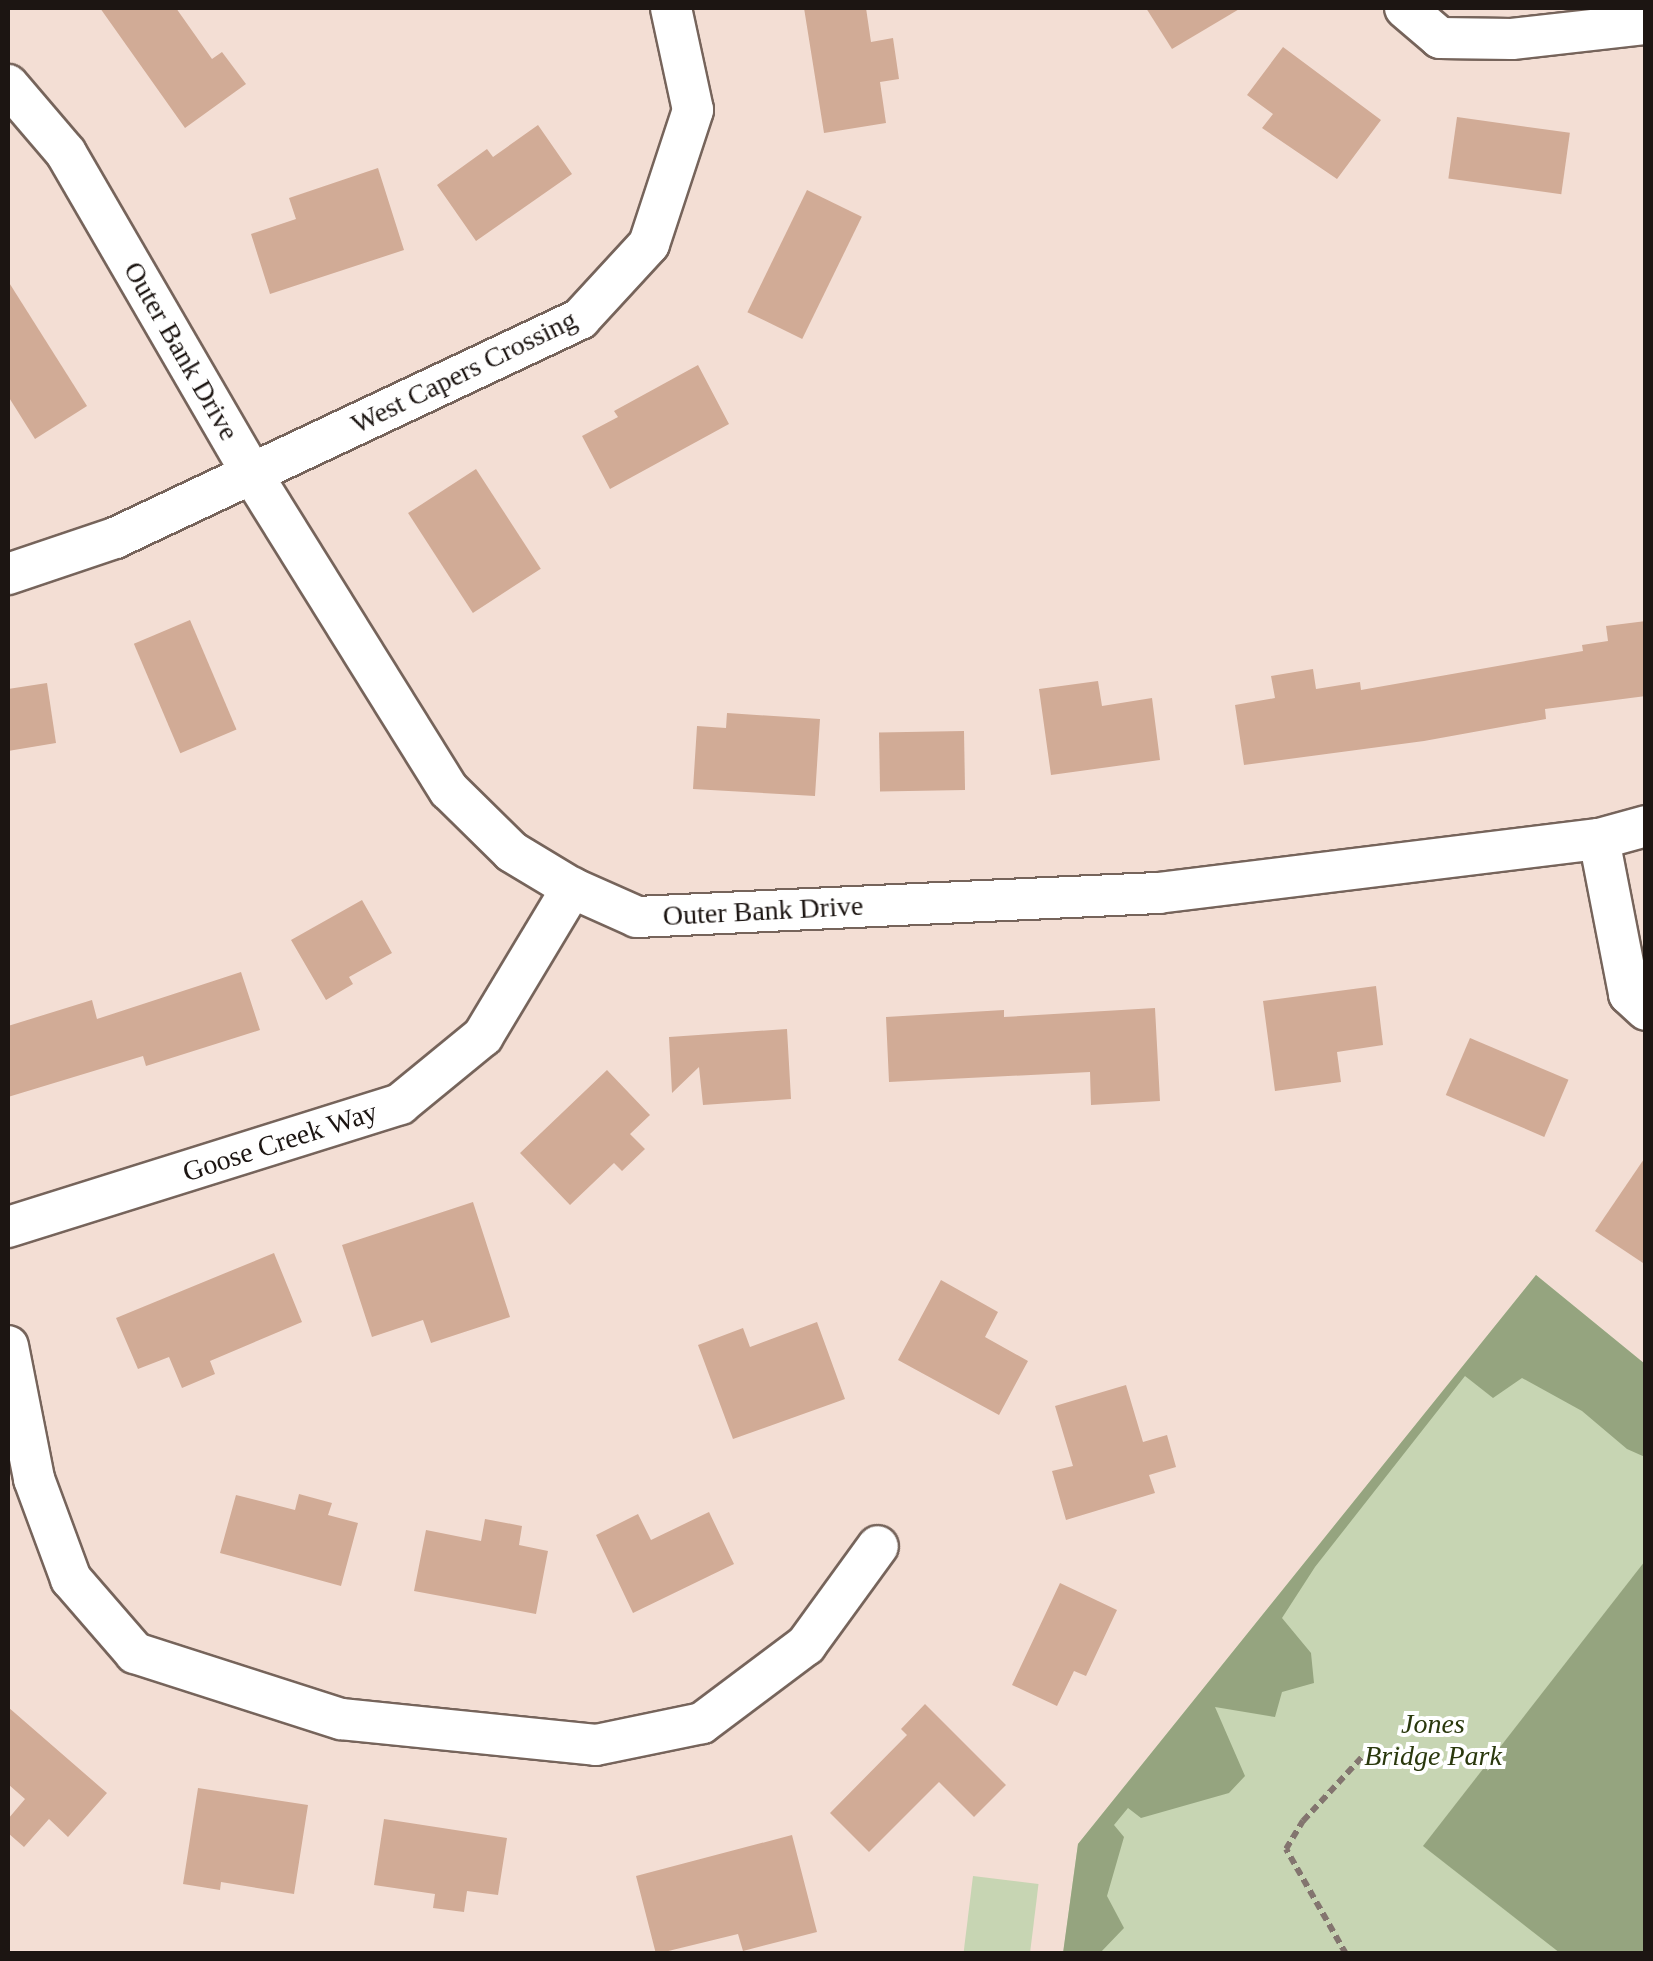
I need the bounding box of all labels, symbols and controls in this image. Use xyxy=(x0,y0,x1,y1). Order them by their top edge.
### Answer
street label: Outer Bank Drive xyxy=(116,256,246,446)
street label: West Capers Crossing xyxy=(346,303,582,441)
street label: Outer Bank Drive xyxy=(662,889,864,933)
street label: Goose Creek Way xyxy=(178,1095,382,1189)
park label: Jones Bridge Park xyxy=(1364,1707,1502,1773)

